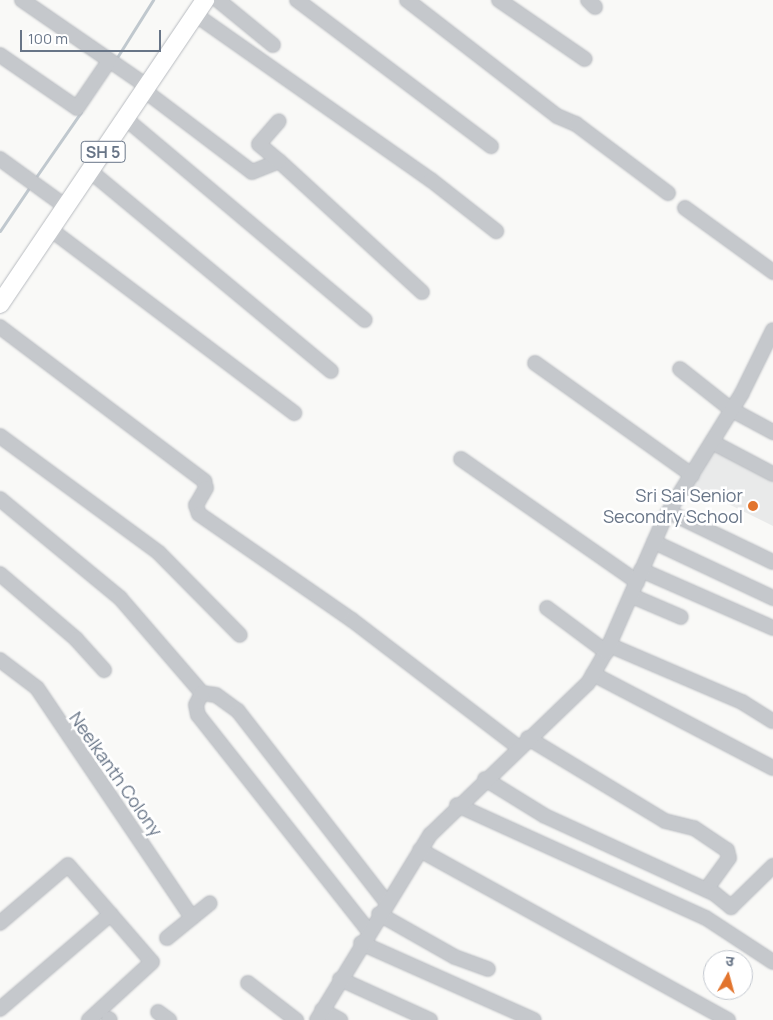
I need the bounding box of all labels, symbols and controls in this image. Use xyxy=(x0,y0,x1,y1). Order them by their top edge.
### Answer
scale bar xyxy=(22,20,164,52)
text: 100 m xyxy=(28,28,68,49)
road number: SH 5 xyxy=(80,138,126,166)
place label: Sri Sai Senior Secondry School xyxy=(603,485,743,528)
marker: Sri Sai Senior Secondry School xyxy=(747,500,759,512)
street label: Neelkanth Colony xyxy=(65,708,167,840)
north arrow xyxy=(703,950,753,1000)
text: उ xyxy=(725,951,735,971)

